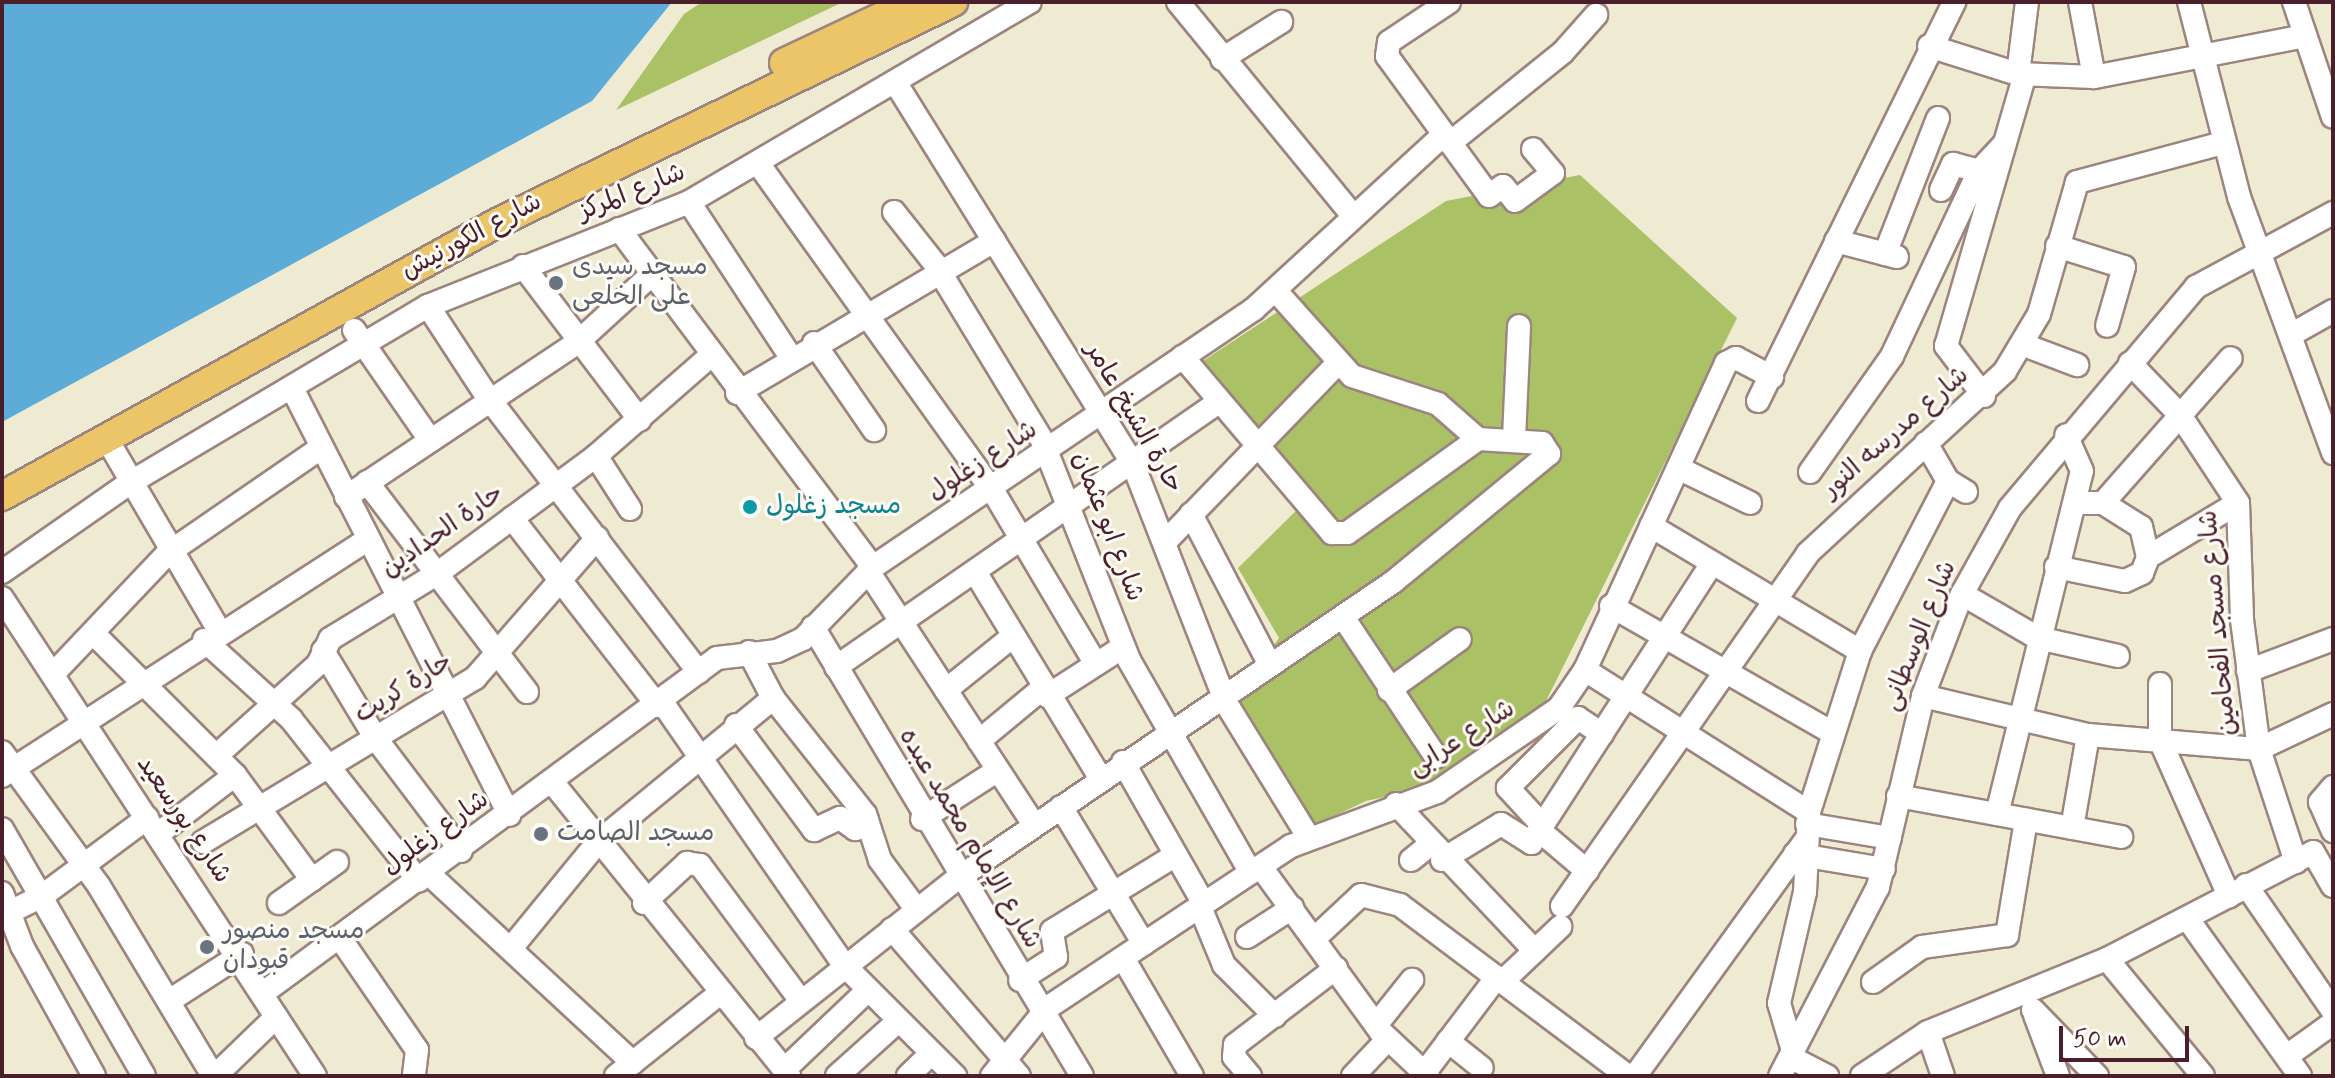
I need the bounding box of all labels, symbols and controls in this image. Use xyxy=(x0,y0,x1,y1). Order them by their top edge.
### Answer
street label: شارع المركز xyxy=(574,157,690,229)
street label: شارع الكورنيش xyxy=(396,187,548,287)
place label: مسجد سيدى على الخلعى xyxy=(572,252,708,314)
marker: مسجد سيدى على الخلعى xyxy=(547,274,565,292)
street label: حارة الشيخ عامر xyxy=(1077,337,1189,499)
street label: شارع مدرسه النور xyxy=(1816,361,1976,505)
street label: شارع زغلول xyxy=(922,415,1044,509)
street label: شارع ابو عثمان xyxy=(1064,448,1150,606)
street label: حارة الحدادين xyxy=(376,478,510,586)
place label: مسجد زغلول xyxy=(766,491,901,523)
marker: مسجد زغلول xyxy=(741,498,759,516)
street label: شارع مسجد الفحامين xyxy=(2194,509,2244,737)
street label: شارع الوسطانى xyxy=(1876,556,1964,716)
street label: حارة كريت xyxy=(349,647,459,731)
street label: شارع عرابى xyxy=(1403,694,1521,784)
street label: شارع الإمام محمد عبده xyxy=(891,723,1047,955)
street label: شارع بورسعيد xyxy=(129,750,237,890)
street label: شارع زغلول xyxy=(376,785,496,883)
place label: مسجد الصامت xyxy=(557,818,714,850)
marker: مسجد الصامت xyxy=(532,825,550,843)
place label: مسجد منصور قبودان xyxy=(223,916,364,978)
marker: مسجد منصور قبودان xyxy=(198,938,216,956)
scale bar xyxy=(2063,1010,2193,1060)
text: 50 m xyxy=(2073,1024,2127,1055)

